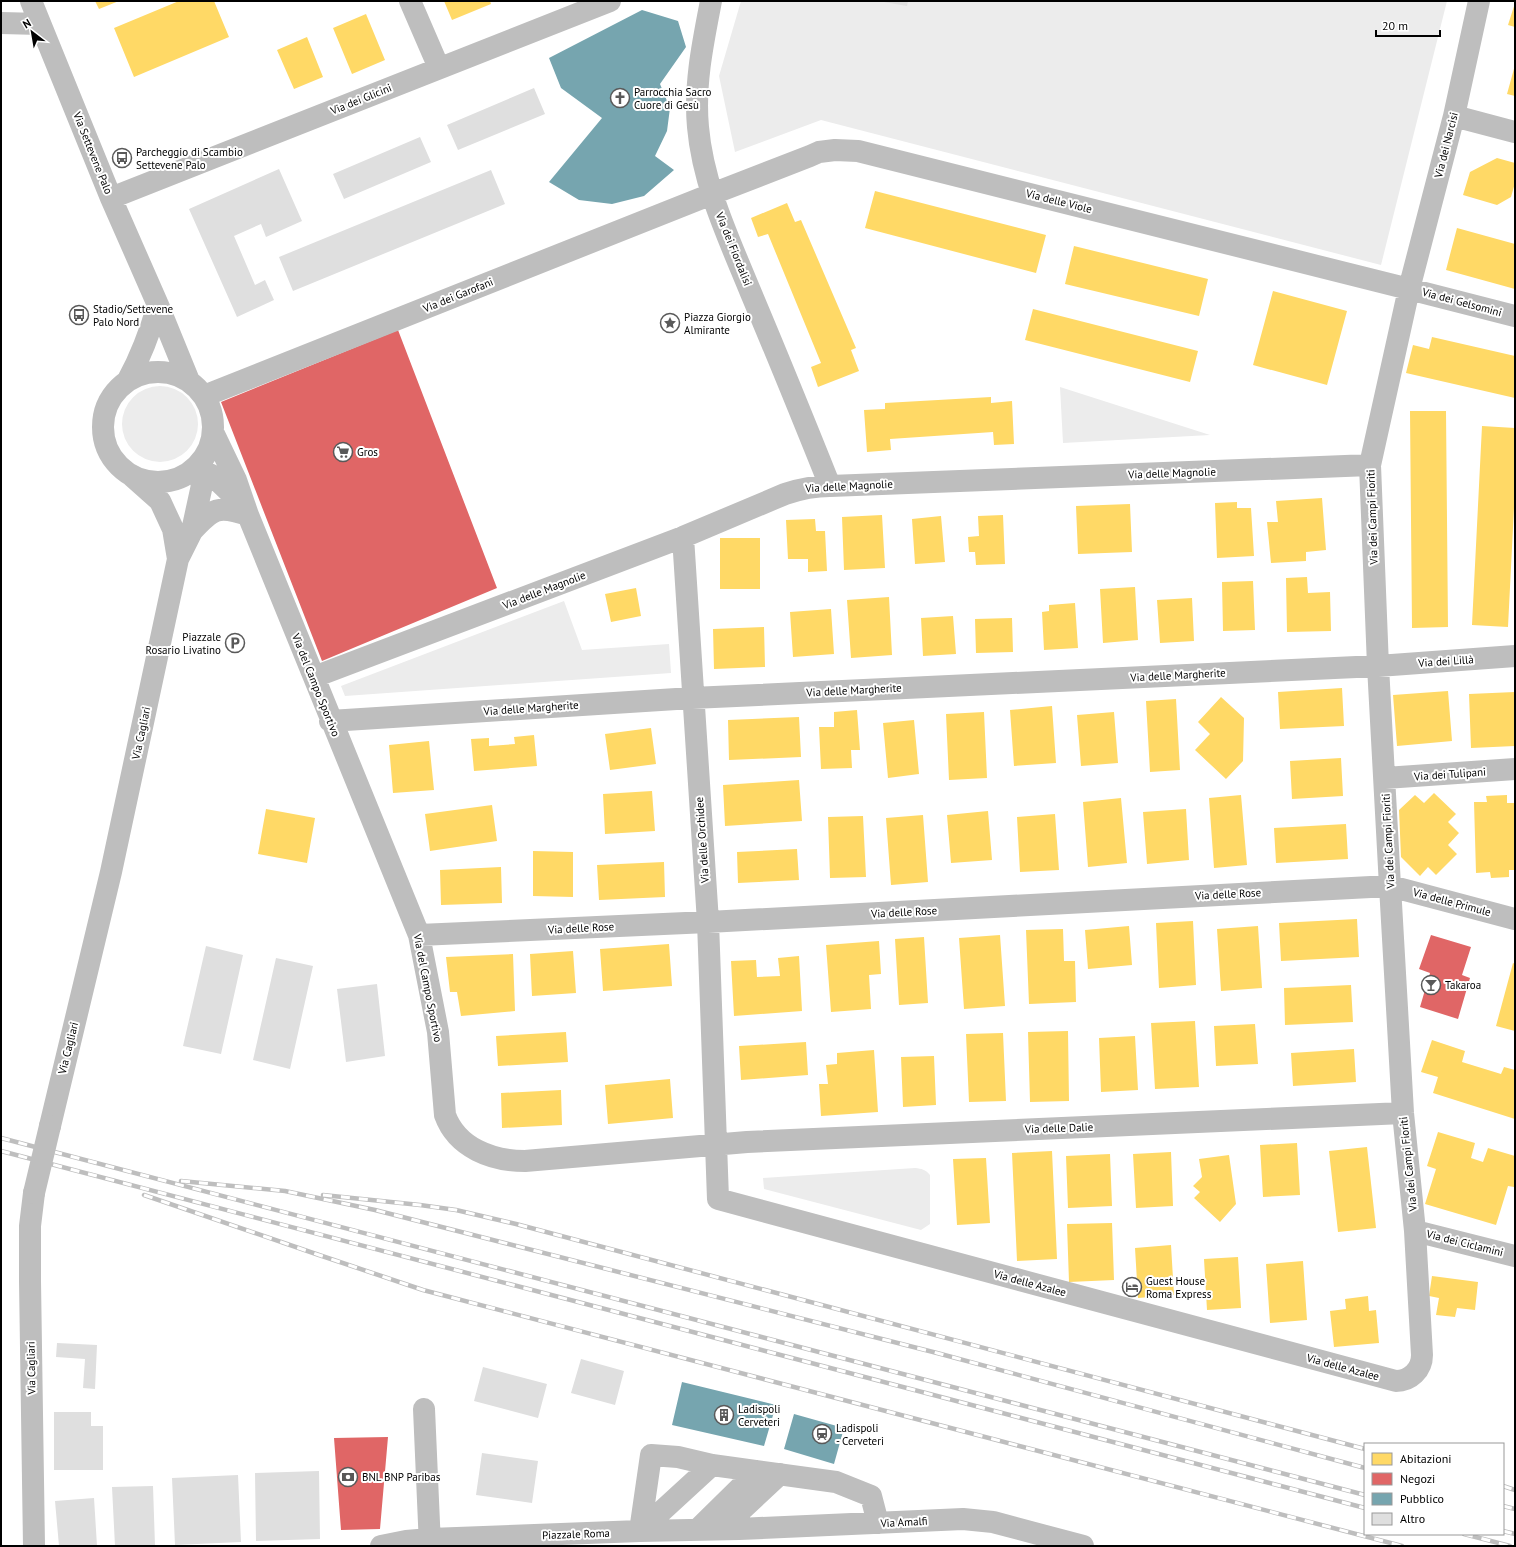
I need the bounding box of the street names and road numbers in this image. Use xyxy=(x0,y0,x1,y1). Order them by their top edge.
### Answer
street label: Via dei Glicini xyxy=(327,80,394,118)
street label: Via Settevene Palo xyxy=(70,109,116,196)
street label: Via dei Narcisi xyxy=(1431,111,1461,180)
street label: Via delle Viole xyxy=(1024,186,1094,216)
street label: Via dei Fiordalisi xyxy=(712,209,755,288)
street label: Via dei Garofani xyxy=(420,275,495,316)
street label: Via dei Gelsomini xyxy=(1420,284,1503,319)
street label: Via delle Magnolie xyxy=(1127,464,1217,482)
street label: Via dei Campi Fioriti xyxy=(1363,469,1381,566)
street label: Via delle Magnolie xyxy=(804,477,894,495)
street label: Via delle Magnolie xyxy=(500,568,588,613)
street label: Via del Campo Sportivo xyxy=(289,630,343,739)
street label: Via dei Lillà xyxy=(1417,652,1474,670)
street label: Via delle Margherite xyxy=(1129,665,1226,685)
street label: Via delle Margherite xyxy=(805,680,902,700)
street label: Via delle Margherite xyxy=(482,698,579,718)
street label: Via Cagliari xyxy=(128,705,153,762)
street label: Via dei Tulipani xyxy=(1413,765,1486,784)
street label: Via dei Campi Fioriti xyxy=(1379,793,1398,890)
street label: Via delle Orchidee xyxy=(692,796,712,884)
street label: Via delle Rose xyxy=(1194,885,1262,903)
street label: Via delle Primule xyxy=(1411,885,1493,919)
street label: Via delle Rose xyxy=(870,903,938,921)
street label: Via delle Rose xyxy=(547,919,615,937)
street label: Via del Campo Sportivo xyxy=(410,932,445,1043)
street label: Via Cagliari xyxy=(55,1020,81,1077)
street label: Via dei Campi Fioriti xyxy=(1396,1116,1420,1213)
street label: Via delle Dalie xyxy=(1024,1120,1094,1136)
street label: Via dei Ciclamini xyxy=(1424,1226,1505,1259)
street label: Via delle Azalee xyxy=(991,1266,1068,1300)
street label: Via Cagliari xyxy=(24,1341,38,1396)
street label: Via delle Azalee xyxy=(1304,1350,1381,1384)
street label: Via Amalfi xyxy=(879,1514,928,1530)
street label: Piazzale Roma xyxy=(542,1526,610,1542)

